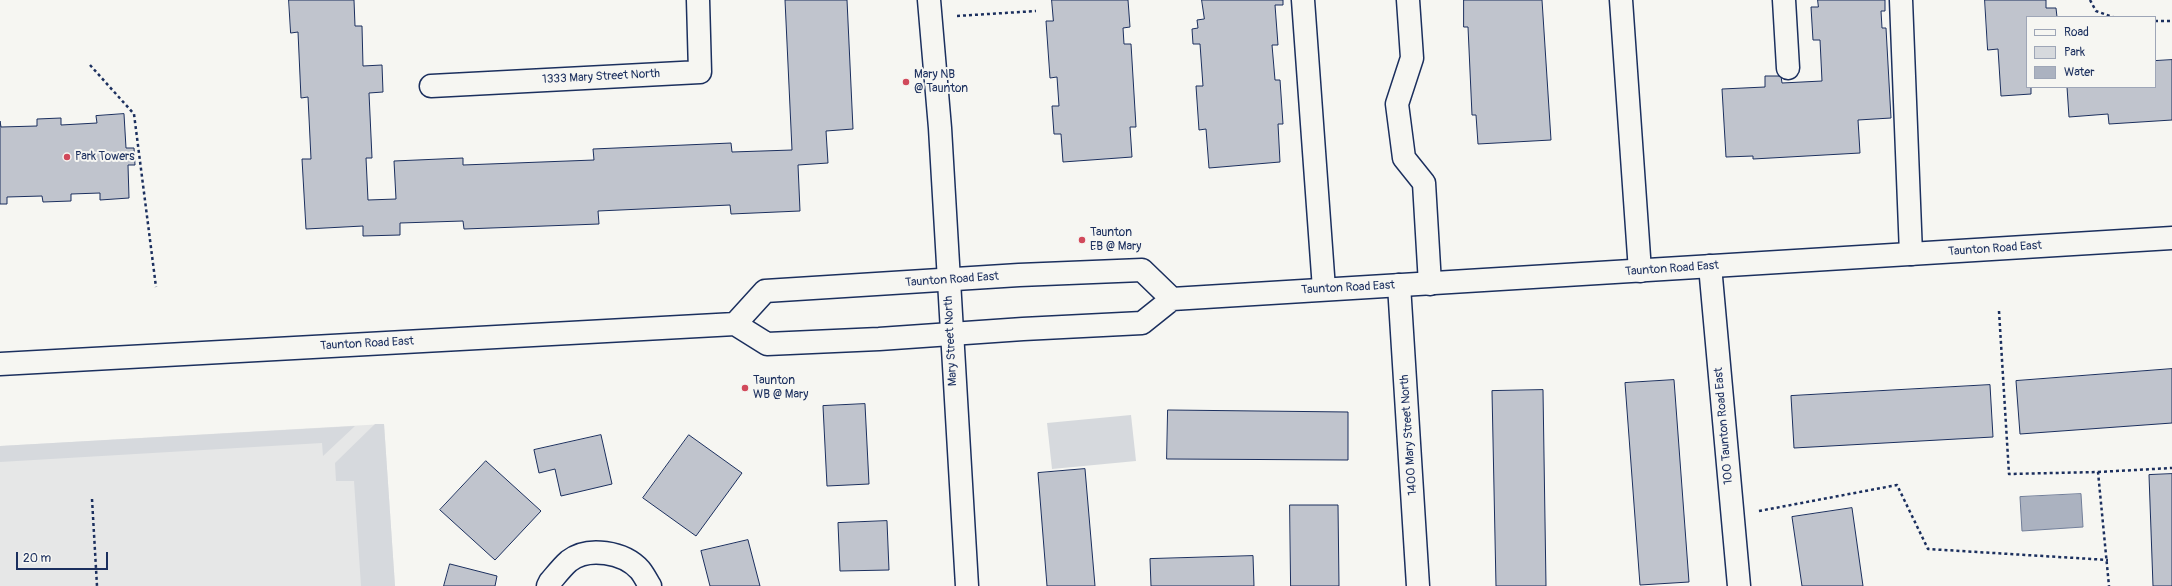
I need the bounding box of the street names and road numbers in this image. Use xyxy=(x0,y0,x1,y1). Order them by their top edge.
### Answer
street label: 1333 Mary Street North xyxy=(542,67,660,87)
street label: Taunton Road East xyxy=(1948,239,2042,259)
street label: Taunton Road East xyxy=(1625,259,1719,279)
street label: Taunton Road East xyxy=(905,270,999,290)
street label: Taunton Road East xyxy=(1301,278,1395,298)
street label: Mary Street North xyxy=(941,295,961,387)
street label: Taunton Road East xyxy=(320,334,414,354)
street label: 100 Taunton Road East xyxy=(1712,367,1736,485)
street label: 1400 Mary Street North xyxy=(1398,374,1420,496)

